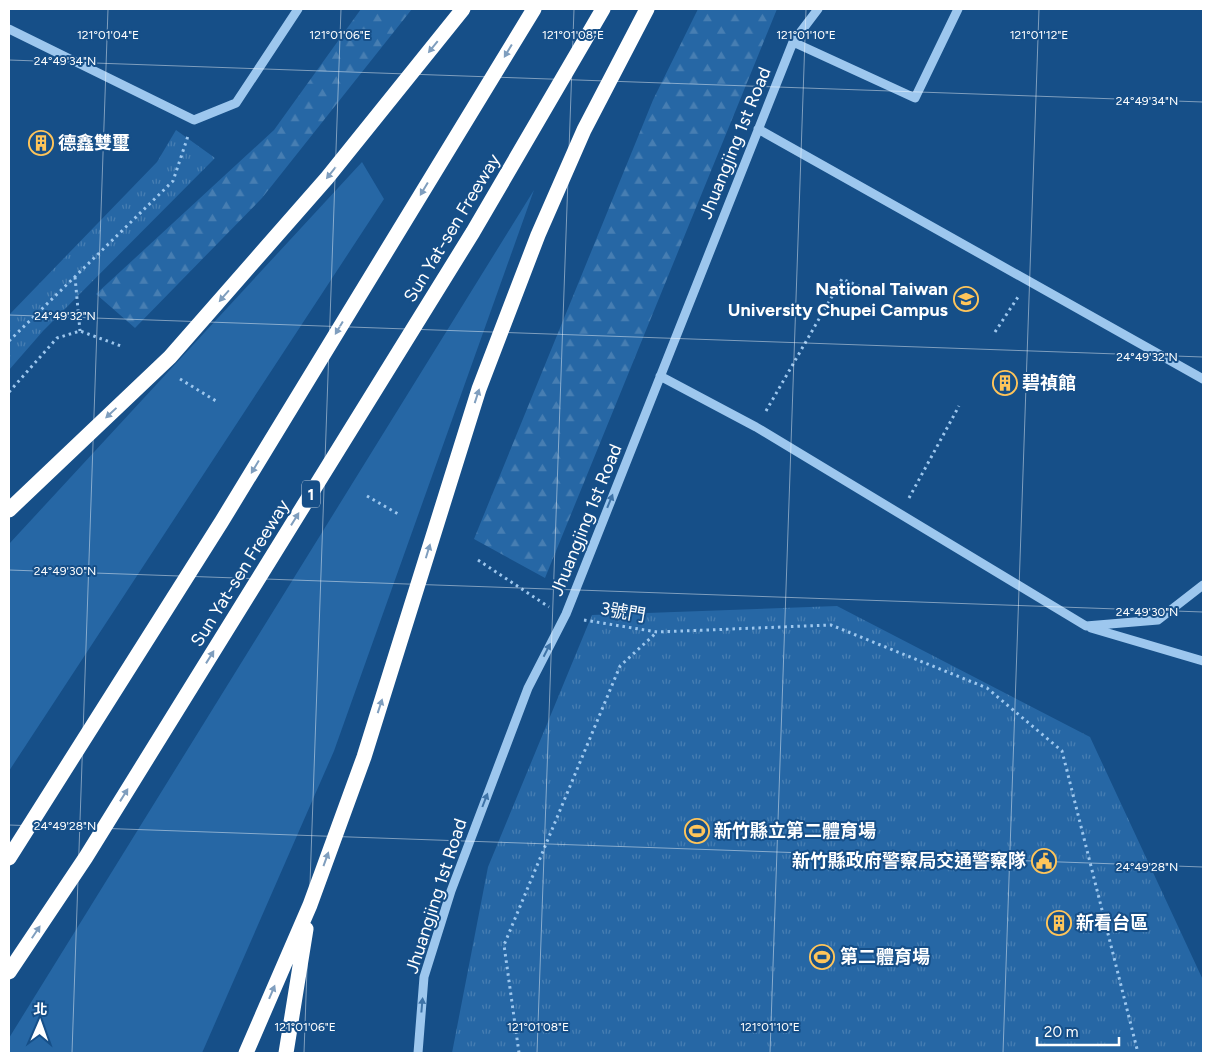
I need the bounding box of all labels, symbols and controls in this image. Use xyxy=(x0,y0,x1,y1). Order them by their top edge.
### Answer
text: 121°01'04"E xyxy=(77,28,139,42)
text: 121°01'06"E xyxy=(309,28,371,42)
text: 121°01'08"E xyxy=(542,28,604,42)
text: 121°01'10"E xyxy=(776,28,836,42)
text: 121°01'12"E xyxy=(1010,28,1068,42)
one-way arrow xyxy=(427,41,438,54)
one-way arrow xyxy=(504,44,513,57)
text: 24°49'34"N xyxy=(34,54,96,68)
street label: Jhuangjing 1st Road xyxy=(695,64,775,222)
text: 24°49'34"N xyxy=(1116,94,1178,108)
building icon: 德鑫雙璽 xyxy=(28,130,54,156)
place label: 德鑫雙璽 xyxy=(58,132,130,154)
street label: Sun Yat-sen Freeway xyxy=(399,149,505,306)
one-way arrow xyxy=(325,167,336,180)
one-way arrow xyxy=(419,183,428,196)
place label: National Taiwan University Chupei Campus xyxy=(728,278,949,321)
school or university icon: National Taiwan University Chupei Campus xyxy=(953,286,979,312)
one-way arrow xyxy=(218,289,229,302)
text: 24°49'32"N xyxy=(34,309,96,323)
one-way arrow xyxy=(335,322,344,335)
text: 24°49'32"N xyxy=(1116,350,1178,364)
building icon: 碧禎館 xyxy=(992,370,1018,396)
place label: 碧禎館 xyxy=(1022,372,1076,394)
one-way arrow xyxy=(473,388,481,403)
one-way arrow xyxy=(106,407,118,419)
street label: Jhuangjing 1st Road xyxy=(546,441,626,599)
one-way arrow xyxy=(250,460,259,473)
road number: 1 xyxy=(302,480,320,508)
one-way arrow xyxy=(607,494,615,508)
street label: Sun Yat-sen Freeway xyxy=(186,495,294,651)
one-way arrow xyxy=(291,513,300,526)
one-way arrow xyxy=(425,543,433,558)
text: 24°49'30"N xyxy=(34,564,96,578)
street label: 3號門 xyxy=(599,597,647,627)
text: 24°49'30"N xyxy=(1116,605,1178,619)
one-way arrow xyxy=(543,643,551,657)
one-way arrow xyxy=(205,651,214,664)
one-way arrow xyxy=(376,698,384,713)
one-way arrow xyxy=(119,789,129,802)
one-way arrow xyxy=(481,792,489,807)
street label: Jhuangjing 1st Road xyxy=(401,816,471,976)
sports icon: 新竹縣立第二體育場 xyxy=(684,818,710,844)
text: 24°49'28"N xyxy=(34,819,96,833)
place label: 新竹縣立第二體育場 xyxy=(714,820,876,842)
public building icon: 新竹縣政府警察局交通警察隊 xyxy=(1031,848,1057,874)
place label: 新竹縣政府警察局交通警察隊 xyxy=(792,850,1026,872)
one-way arrow xyxy=(323,852,330,867)
text: 24°49'28"N xyxy=(1116,860,1178,874)
building icon: 新看台區 xyxy=(1046,910,1072,936)
place label: 新看台區 xyxy=(1076,912,1148,934)
one-way arrow xyxy=(31,925,41,939)
sports icon: 第二體育場 xyxy=(809,944,835,970)
place label: 第二體育場 xyxy=(840,946,930,968)
one-way arrow xyxy=(269,985,277,999)
one-way arrow xyxy=(418,996,426,1012)
north arrow xyxy=(15,997,65,1047)
text: 北 xyxy=(33,1001,48,1018)
scale bar xyxy=(1037,1014,1120,1046)
text: 121°01'06"E xyxy=(274,1020,336,1034)
text: 121°01'08"E xyxy=(507,1020,569,1034)
text: 121°01'10"E xyxy=(740,1020,800,1034)
text: 20 m xyxy=(1044,1023,1078,1041)

